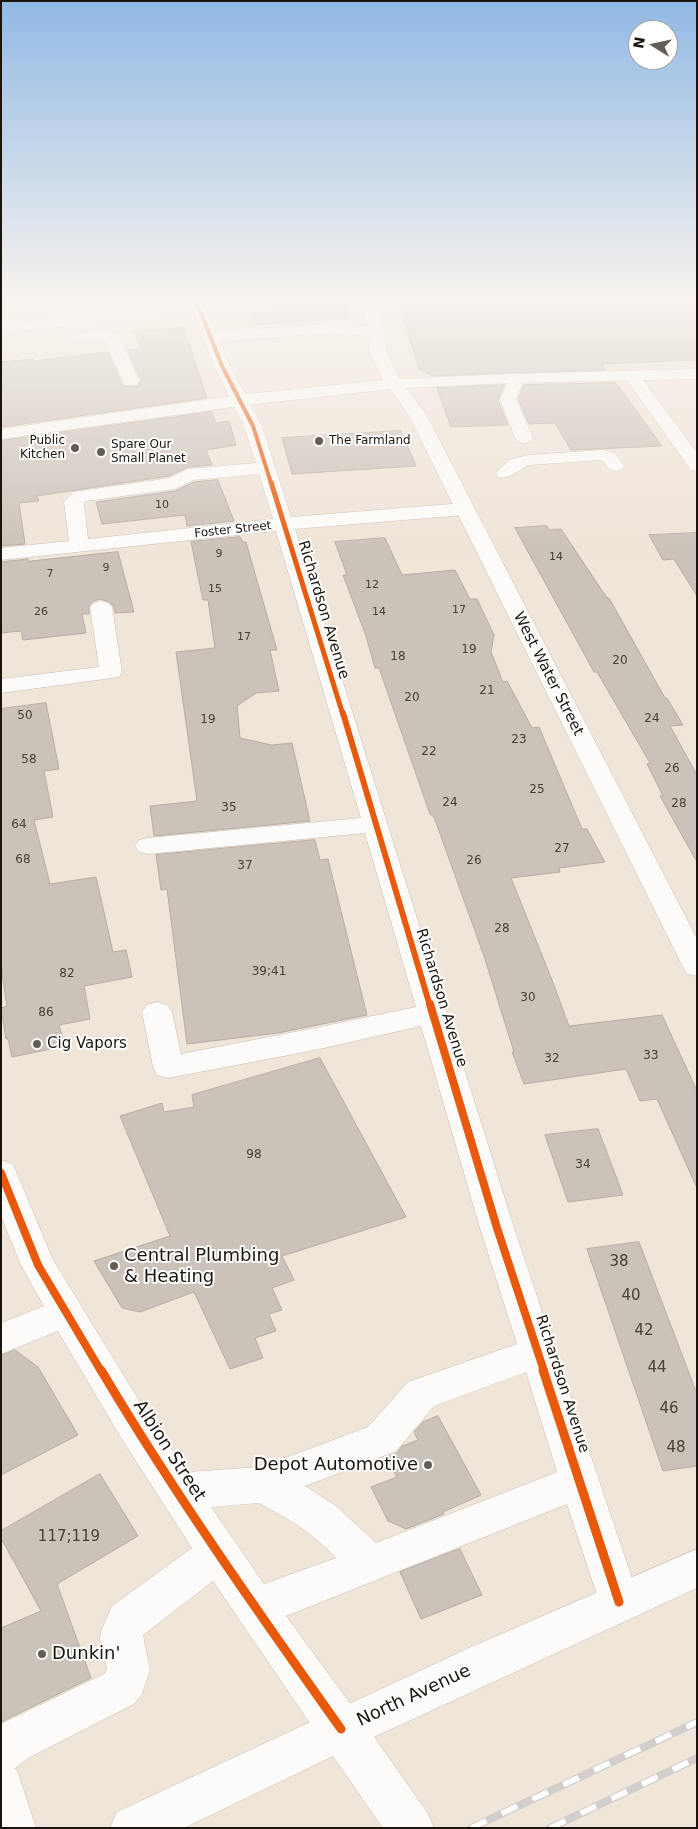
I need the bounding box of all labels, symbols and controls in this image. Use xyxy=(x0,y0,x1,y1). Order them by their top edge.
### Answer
north arrow xyxy=(628,20,678,70)
text: N xyxy=(630,35,648,50)
place label: Public Kitchen xyxy=(20,434,65,462)
place label: The Farmland xyxy=(329,434,411,448)
marker: The Farmland xyxy=(313,435,325,447)
place label: Spare Our Small Planet xyxy=(111,438,186,466)
marker: Public Kitchen xyxy=(69,442,81,454)
marker: Spare Our Small Planet xyxy=(95,446,107,458)
house number: 10 xyxy=(155,498,169,512)
street label: Foster Street xyxy=(194,519,272,541)
street label: Richardson Avenue xyxy=(293,539,353,681)
house number: 9 xyxy=(216,547,222,561)
house number: 14 xyxy=(549,550,563,564)
house number: 9 xyxy=(103,561,109,575)
house number: 7 xyxy=(47,567,53,581)
house number: 12 xyxy=(365,578,379,592)
house number: 15 xyxy=(208,582,222,596)
house number: 17 xyxy=(452,603,466,617)
house number: 26 xyxy=(34,605,48,619)
house number: 14 xyxy=(372,605,386,619)
street label: West Water Street xyxy=(509,609,587,739)
house number: 17 xyxy=(237,630,251,644)
house number: 19 xyxy=(461,643,477,657)
house number: 18 xyxy=(390,650,406,664)
house number: 20 xyxy=(612,654,628,668)
house number: 21 xyxy=(479,684,495,698)
house number: 20 xyxy=(404,691,420,705)
house number: 50 xyxy=(17,709,33,723)
house number: 24 xyxy=(644,712,660,726)
house number: 19 xyxy=(200,713,216,727)
house number: 23 xyxy=(511,733,527,747)
house number: 22 xyxy=(421,745,437,759)
house number: 58 xyxy=(21,753,37,767)
house number: 26 xyxy=(664,762,680,776)
house number: 25 xyxy=(529,783,545,797)
house number: 24 xyxy=(442,796,458,810)
house number: 28 xyxy=(671,797,687,811)
house number: 35 xyxy=(221,801,237,815)
house number: 64 xyxy=(11,818,27,832)
house number: 27 xyxy=(554,842,570,856)
house number: 68 xyxy=(15,853,31,867)
house number: 26 xyxy=(466,854,482,868)
house number: 37 xyxy=(237,859,253,873)
house number: 28 xyxy=(494,922,510,936)
street label: Richardson Avenue xyxy=(411,927,471,1069)
house number: 39;41 xyxy=(252,965,286,979)
house number: 82 xyxy=(59,967,75,981)
house number: 30 xyxy=(520,991,536,1005)
house number: 86 xyxy=(38,1006,54,1020)
place label: Cig Vapors xyxy=(47,1035,127,1053)
marker: Cig Vapors xyxy=(31,1038,43,1050)
house number: 33 xyxy=(643,1049,659,1063)
house number: 32 xyxy=(544,1052,560,1066)
house number: 98 xyxy=(246,1148,262,1162)
house number: 34 xyxy=(575,1158,591,1172)
place label: Central Plumbing & Heating xyxy=(124,1245,279,1288)
house number: 38 xyxy=(609,1253,629,1271)
marker: Central Plumbing & Heating xyxy=(108,1260,120,1272)
house number: 40 xyxy=(621,1287,641,1305)
street label: Richardson Avenue xyxy=(531,1313,593,1455)
house number: 42 xyxy=(634,1322,654,1340)
house number: 44 xyxy=(647,1359,667,1377)
street label: Albion Street xyxy=(128,1396,210,1506)
house number: 46 xyxy=(659,1400,679,1418)
house number: 48 xyxy=(666,1439,686,1457)
place label: Depot Automotive xyxy=(254,1454,418,1476)
marker: Depot Automotive xyxy=(422,1459,434,1471)
house number: 117;119 xyxy=(38,1528,100,1546)
place label: Dunkin' xyxy=(52,1643,120,1665)
marker: Dunkin' xyxy=(36,1648,48,1660)
street label: North Avenue xyxy=(354,1660,474,1732)

